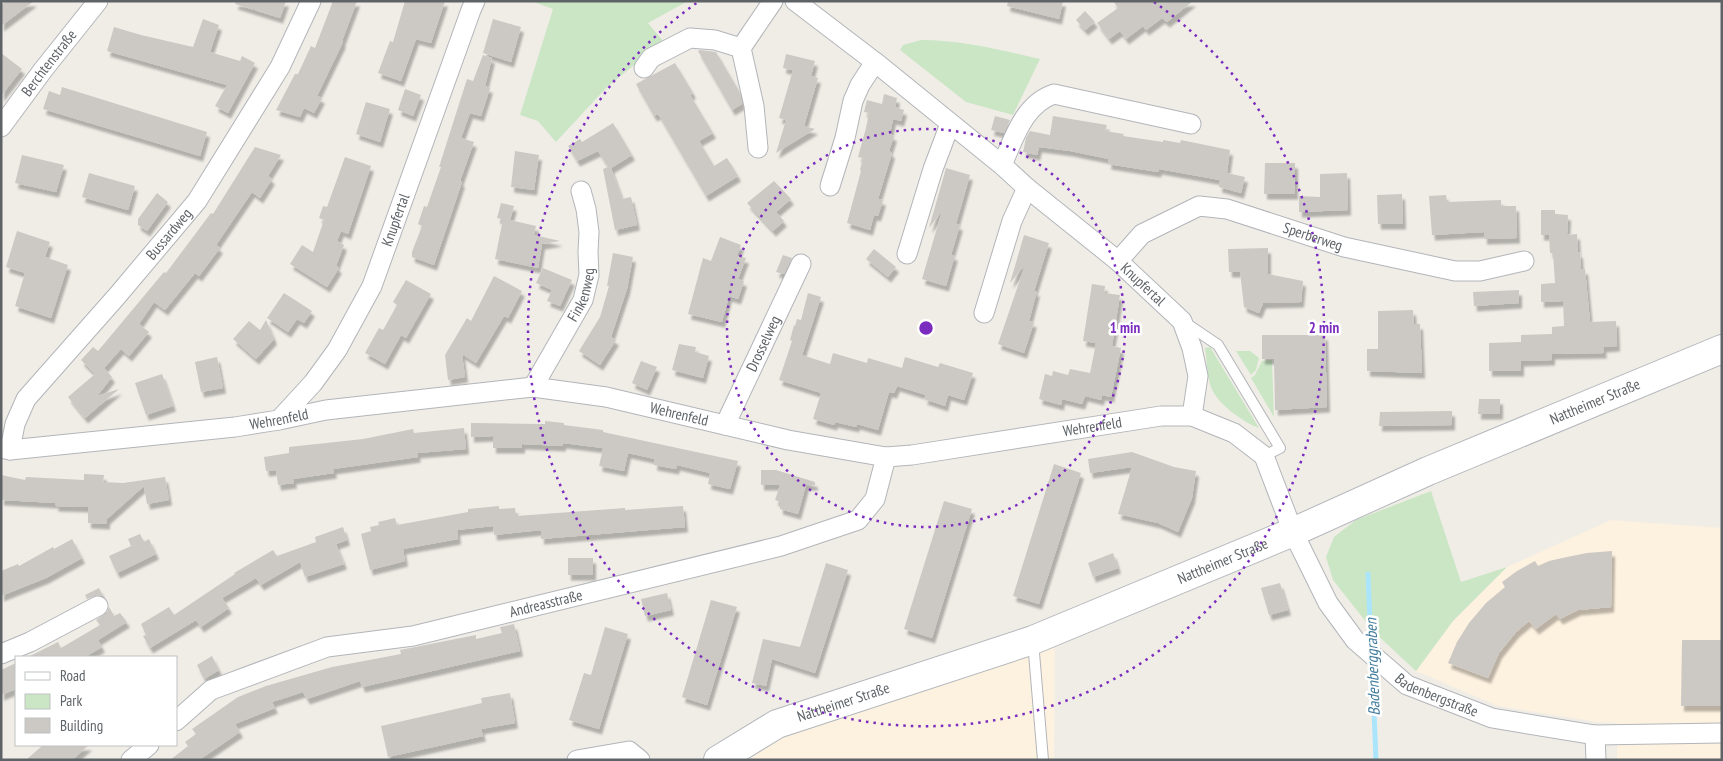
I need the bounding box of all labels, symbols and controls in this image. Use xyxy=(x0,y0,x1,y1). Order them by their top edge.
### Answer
street label: Berchtenstraße xyxy=(17,26,80,100)
street label: Knupfertal xyxy=(377,191,414,249)
street label: Bussardweg xyxy=(142,204,196,264)
street label: Sperberweg xyxy=(1281,218,1345,255)
street label: Knupfertal xyxy=(1117,258,1170,310)
street label: Finkenweg xyxy=(563,268,598,325)
street label: Drosselweg xyxy=(742,312,784,374)
text: 1 min xyxy=(1110,318,1140,337)
text: 2 min xyxy=(1309,318,1339,337)
centre of rings xyxy=(917,319,935,337)
street label: Nattheimer Straße xyxy=(1547,374,1643,428)
street label: Wehrenfeld xyxy=(648,398,710,430)
street label: Wehrenfeld xyxy=(248,404,310,434)
street label: Wehrenfeld xyxy=(1061,412,1123,440)
street label: Nattheimer Straße xyxy=(1175,534,1271,588)
street label: Andreasstraße xyxy=(507,585,584,621)
water label: Badenberggraben xyxy=(1360,617,1384,716)
legend xyxy=(15,656,178,746)
text: Road xyxy=(60,666,86,685)
street label: Badenbergstraße xyxy=(1391,669,1481,721)
street label: Nattheimer Straße xyxy=(795,678,892,726)
text: Park xyxy=(60,691,82,710)
text: Building xyxy=(60,716,103,735)

